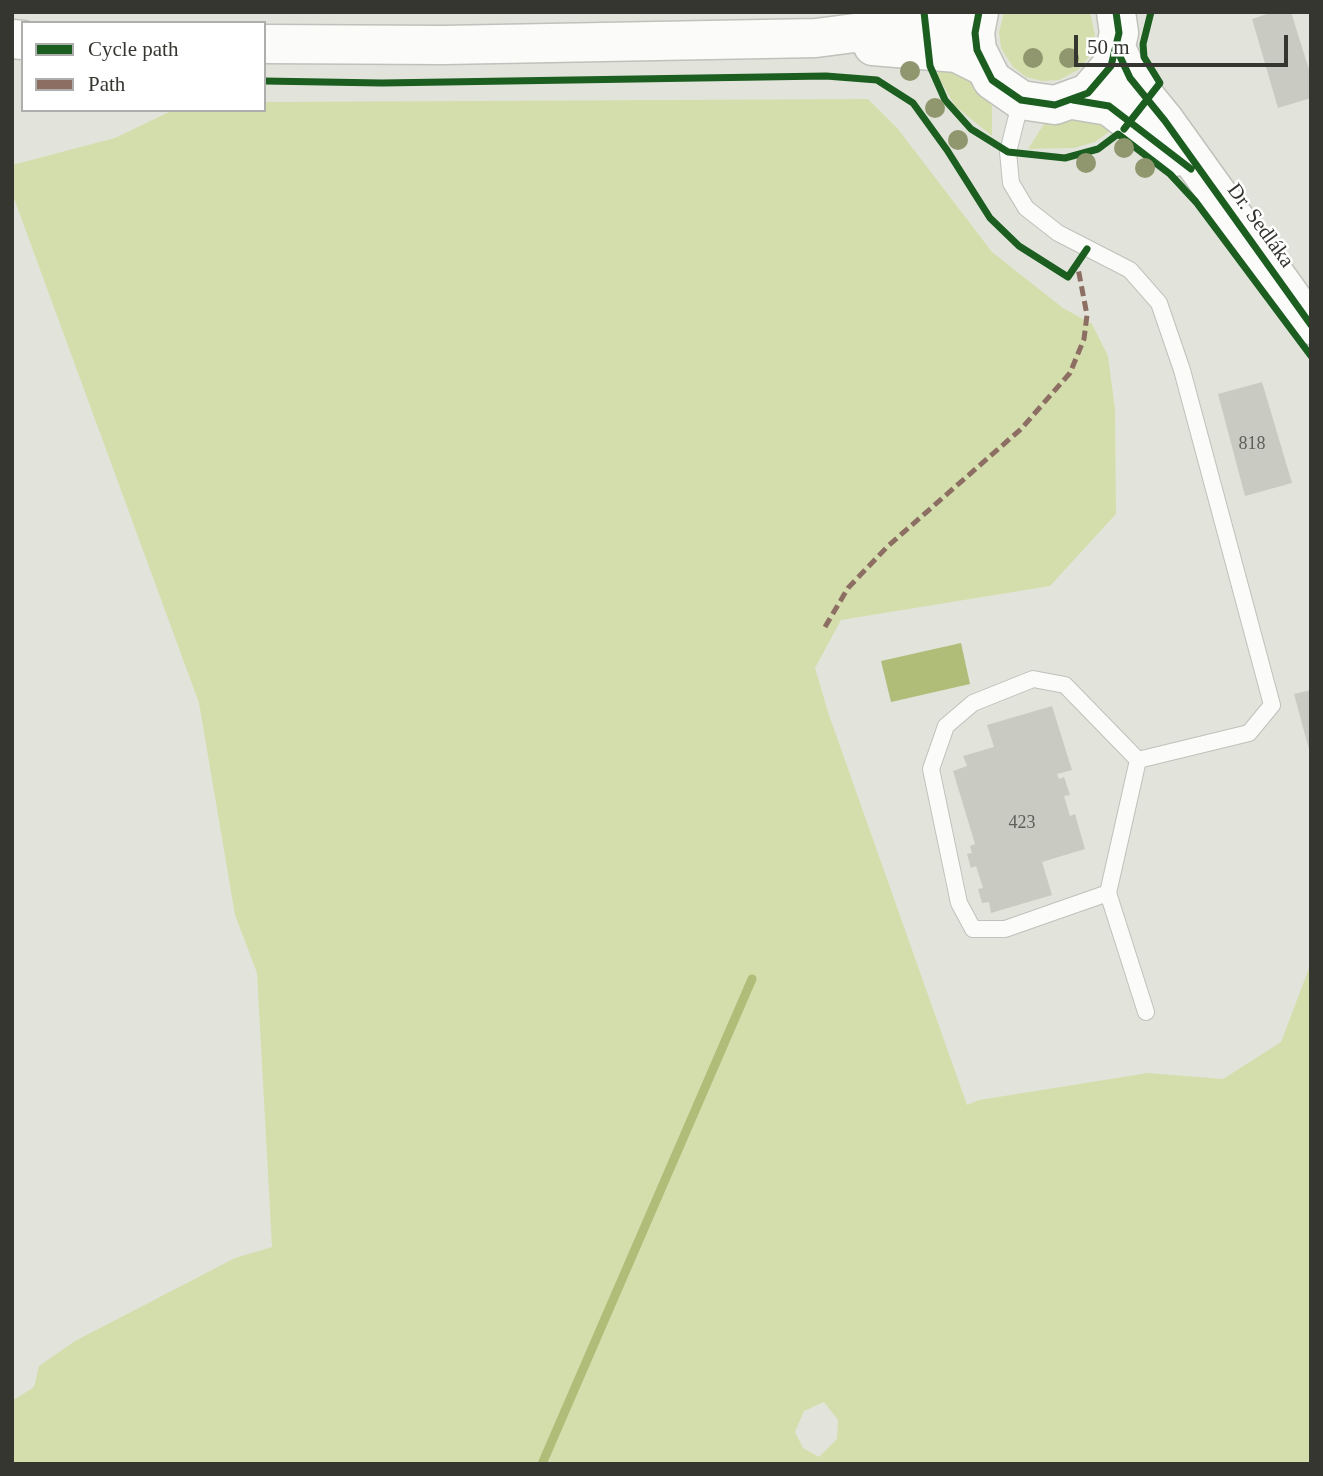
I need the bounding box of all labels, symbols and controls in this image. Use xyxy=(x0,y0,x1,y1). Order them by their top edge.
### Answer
legend xyxy=(21,21,266,112)
scale bar xyxy=(1078,21,1292,65)
text: 50 m xyxy=(1087,35,1130,59)
text: Cycle path xyxy=(88,37,178,61)
text: Path xyxy=(88,72,125,96)
street label: Dr. Sedláka xyxy=(1221,179,1299,273)
house number: 818 xyxy=(1238,433,1266,455)
house number: 423 xyxy=(1009,812,1036,834)

